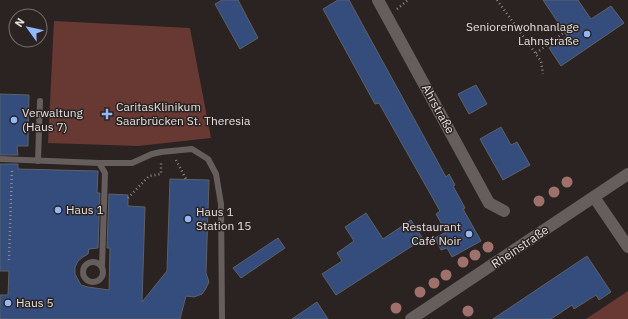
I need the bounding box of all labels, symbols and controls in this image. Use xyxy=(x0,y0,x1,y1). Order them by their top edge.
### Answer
north arrow xyxy=(8,8,48,48)
text: N xyxy=(12,15,28,30)
place label: Seniorenwohnanlage Lahnstraße xyxy=(466,19,579,48)
marker: Seniorenwohnanlage Lahnstraße xyxy=(582,29,592,39)
street label: Ahrstraße xyxy=(419,82,458,136)
place label: CaritasKlinikum Saarbrücken St. Theresia xyxy=(116,99,251,128)
place label: Verwaltung (Haus 7) xyxy=(22,105,84,134)
marker: CaritasKlinikum Saarbrücken St. Theresia xyxy=(101,108,113,120)
marker: Verwaltung (Haus 7) xyxy=(9,115,19,125)
place label: Haus 1 xyxy=(66,202,104,217)
place label: Haus 1 Station 15 xyxy=(196,204,252,233)
marker: Haus 1 xyxy=(53,205,63,215)
marker: Haus 1 Station 15 xyxy=(183,214,193,224)
place label: Restaurant Café Noir xyxy=(402,219,462,248)
street label: Rheinstraße xyxy=(488,222,552,271)
marker: Restaurant Café Noir xyxy=(464,229,474,239)
place label: Haus 5 xyxy=(16,295,54,310)
marker: Haus 5 xyxy=(3,298,13,308)

